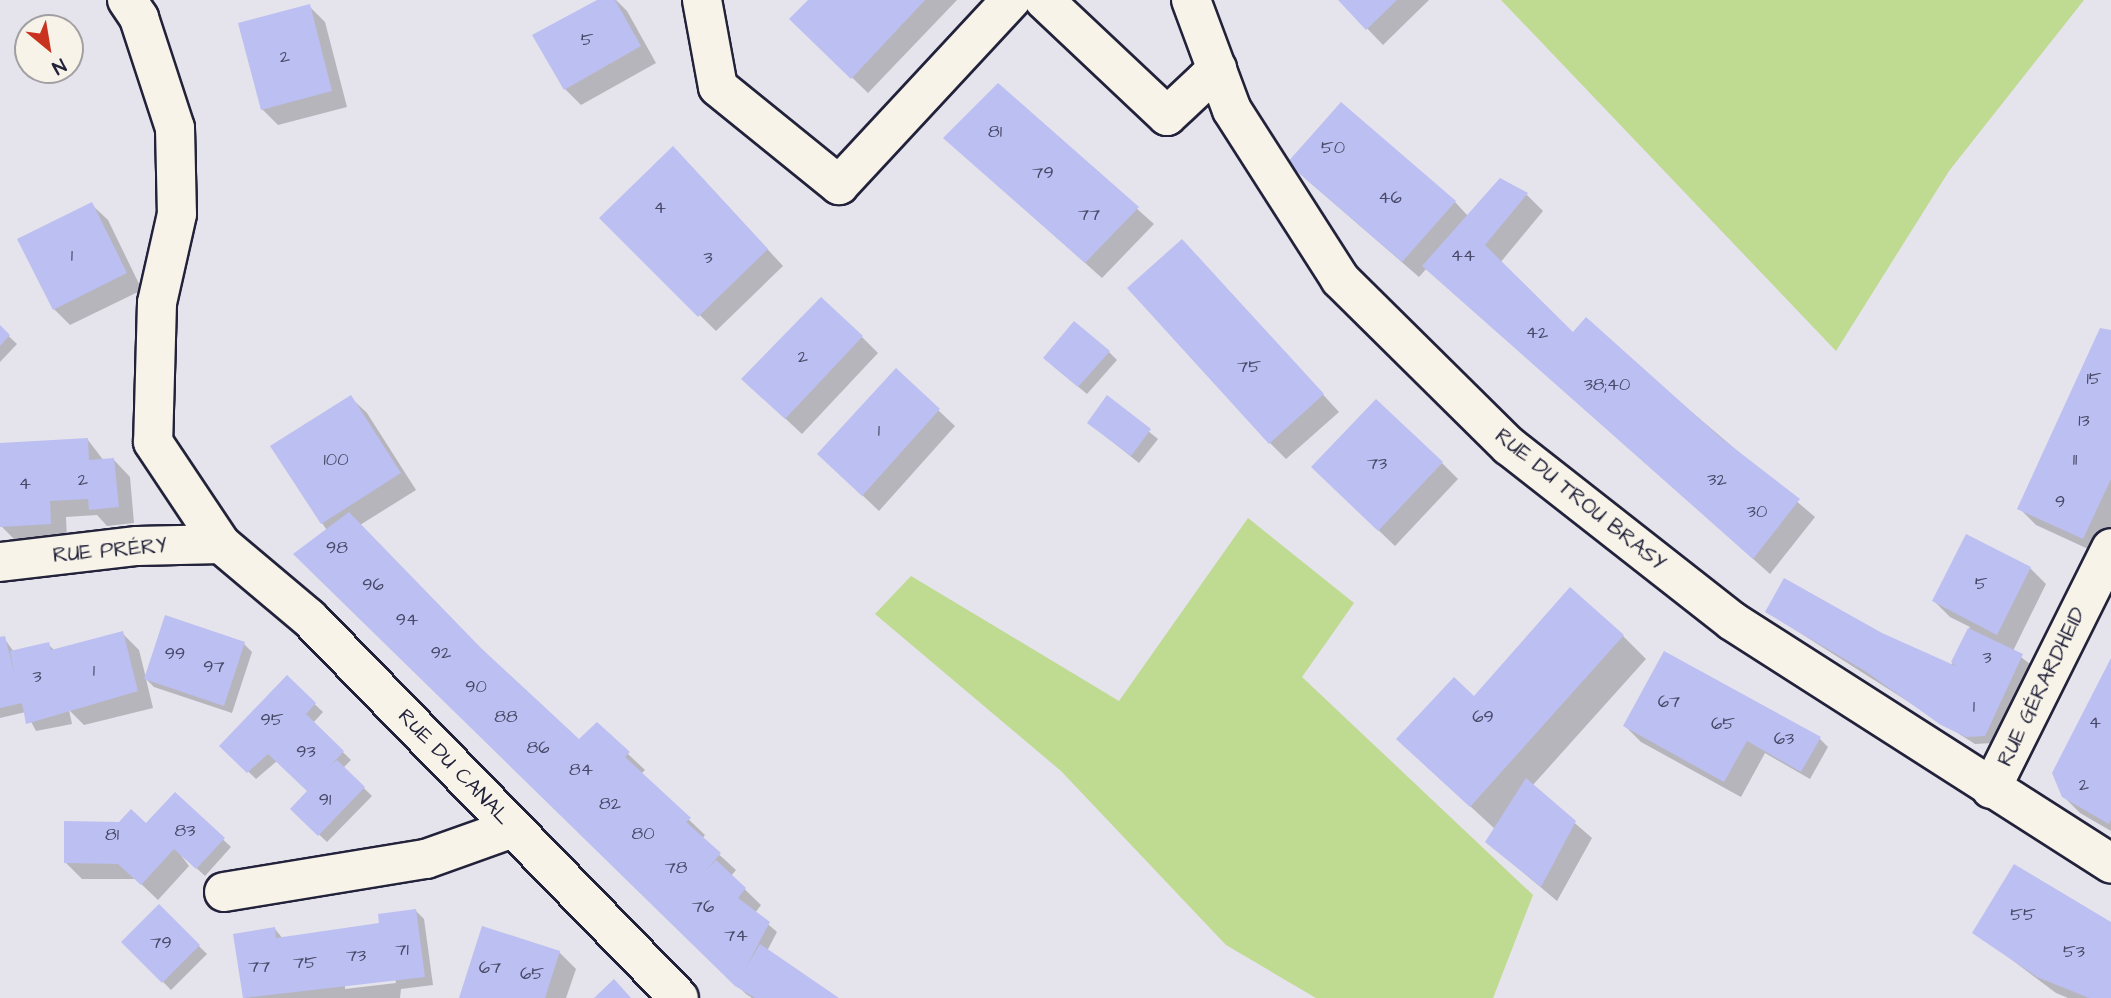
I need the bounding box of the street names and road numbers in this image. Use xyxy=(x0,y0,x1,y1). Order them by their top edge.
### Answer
street label: RUE DU TROU BRASY xyxy=(1490,424,1670,576)
street label: RUE PRÉRY xyxy=(52,533,168,569)
street label: RUE GÉRARDHEID xyxy=(1993,603,2091,771)
street label: RUE DU CANAL xyxy=(393,704,515,830)

